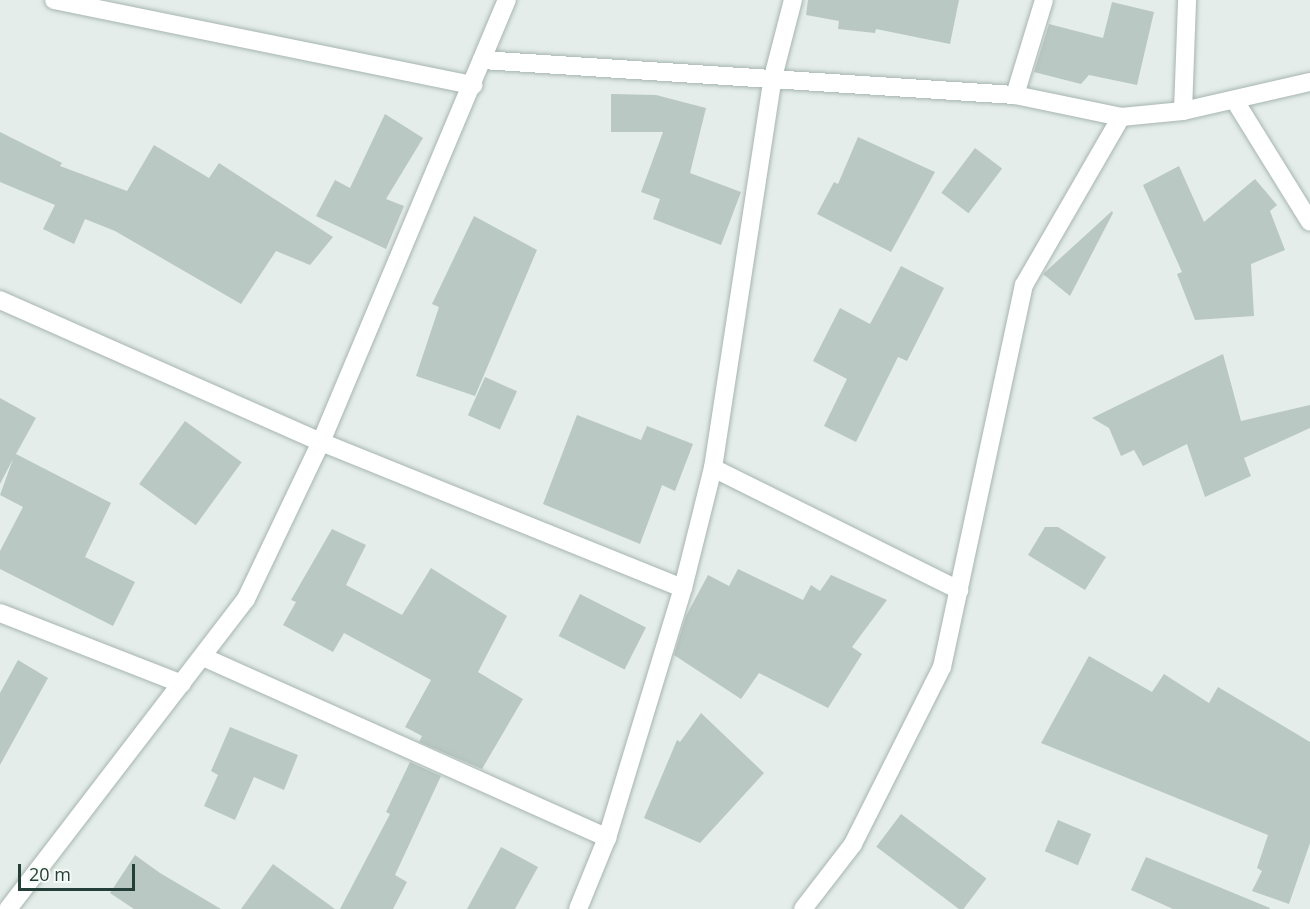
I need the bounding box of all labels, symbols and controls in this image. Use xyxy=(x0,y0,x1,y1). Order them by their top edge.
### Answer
scale bar xyxy=(21,852,138,890)
text: 20 m xyxy=(29,862,71,886)

